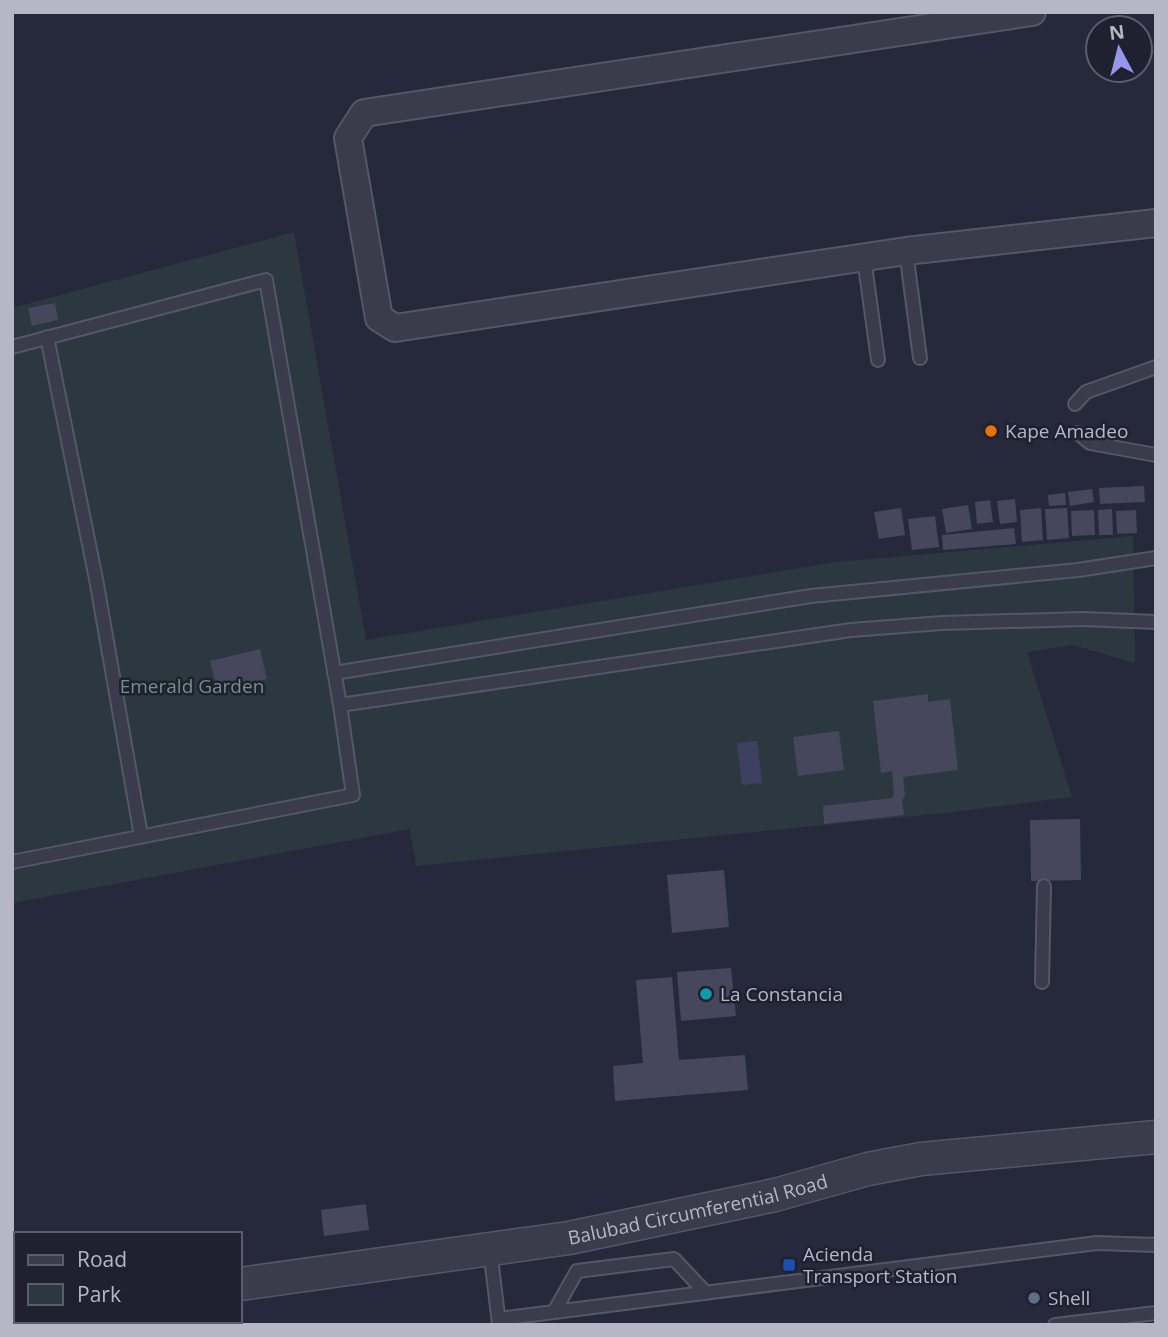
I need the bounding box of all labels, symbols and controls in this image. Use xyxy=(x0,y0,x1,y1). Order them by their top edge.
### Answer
north arrow xyxy=(1084,14,1154,84)
text: N xyxy=(1108,18,1126,46)
place label: Kape Amadeo xyxy=(1005,418,1128,444)
marker: Kape Amadeo xyxy=(983,423,999,439)
park label: Emerald Garden xyxy=(120,673,264,699)
place label: La Constancia xyxy=(720,981,843,1007)
marker: La Constancia xyxy=(698,986,714,1002)
street label: Balubad Circumferential Road xyxy=(565,1168,831,1251)
legend xyxy=(14,1232,242,1323)
place label: Acienda Transport Station xyxy=(803,1241,957,1289)
text: Road xyxy=(77,1245,127,1273)
marker: Acienda Transport Station xyxy=(781,1257,797,1273)
text: Park xyxy=(77,1280,121,1308)
place label: Shell xyxy=(1048,1285,1090,1311)
marker: Shell xyxy=(1026,1290,1042,1306)

